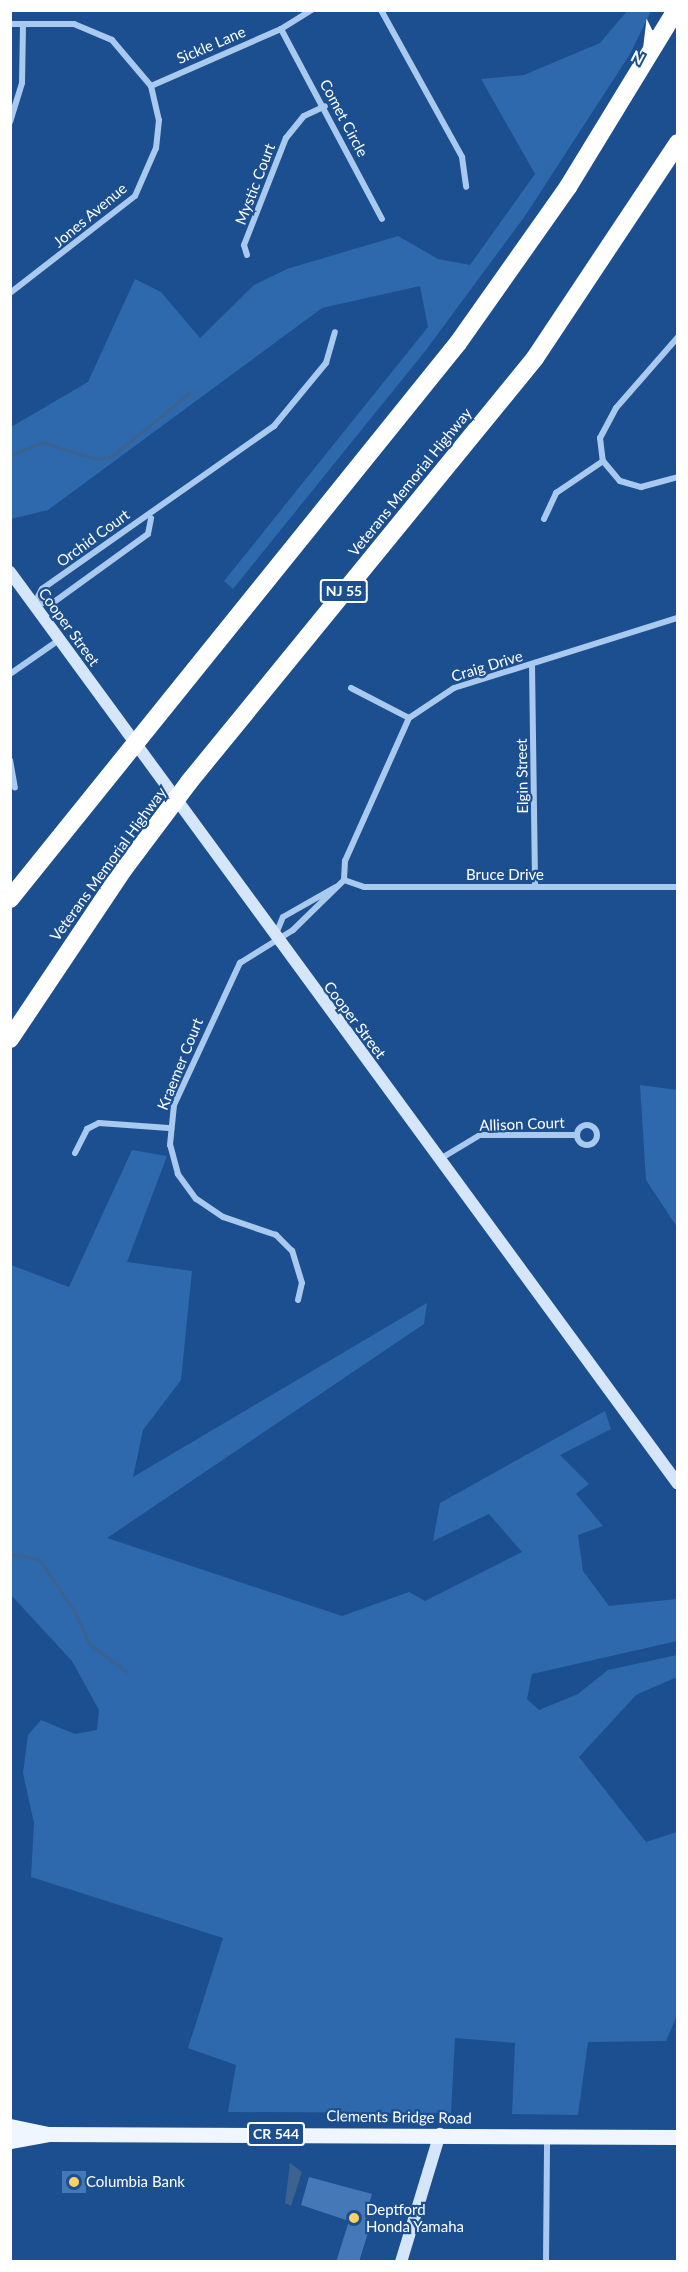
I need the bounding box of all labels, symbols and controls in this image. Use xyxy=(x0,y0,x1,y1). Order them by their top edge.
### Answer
north arrow xyxy=(616,12,676,72)
street label: Sickle Lane xyxy=(174,22,248,68)
text: N xyxy=(627,47,647,70)
street label: Comet Circle xyxy=(316,76,372,160)
street label: Mystic Court xyxy=(231,141,279,227)
street label: Jones Avenue xyxy=(49,179,131,251)
street label: Veterans Memorial Highway xyxy=(345,404,475,560)
street label: Orchid Court xyxy=(53,505,133,571)
road number: NJ 55 xyxy=(318,580,370,602)
street label: Cooper Street xyxy=(35,584,103,670)
street label: Craig Drive xyxy=(449,647,525,685)
street label: Elgin Street xyxy=(512,738,532,814)
street label: Veterans Memorial Highway xyxy=(46,784,170,944)
street label: Bruce Drive xyxy=(466,866,544,884)
street label: Cooper Street xyxy=(320,978,390,1062)
street label: Kraemer Court xyxy=(153,1015,207,1113)
street label: Allison Court xyxy=(479,1114,565,1134)
street label: Clements Bridge Road xyxy=(326,2107,472,2127)
road number: CR 544 xyxy=(246,2123,306,2145)
place label: Columbia Bank xyxy=(86,2173,185,2191)
marker: Columbia Bank xyxy=(67,2175,81,2189)
place label: Deptford Honda Yamaha xyxy=(366,2200,465,2235)
marker: Deptford Honda Yamaha xyxy=(347,2211,361,2225)

